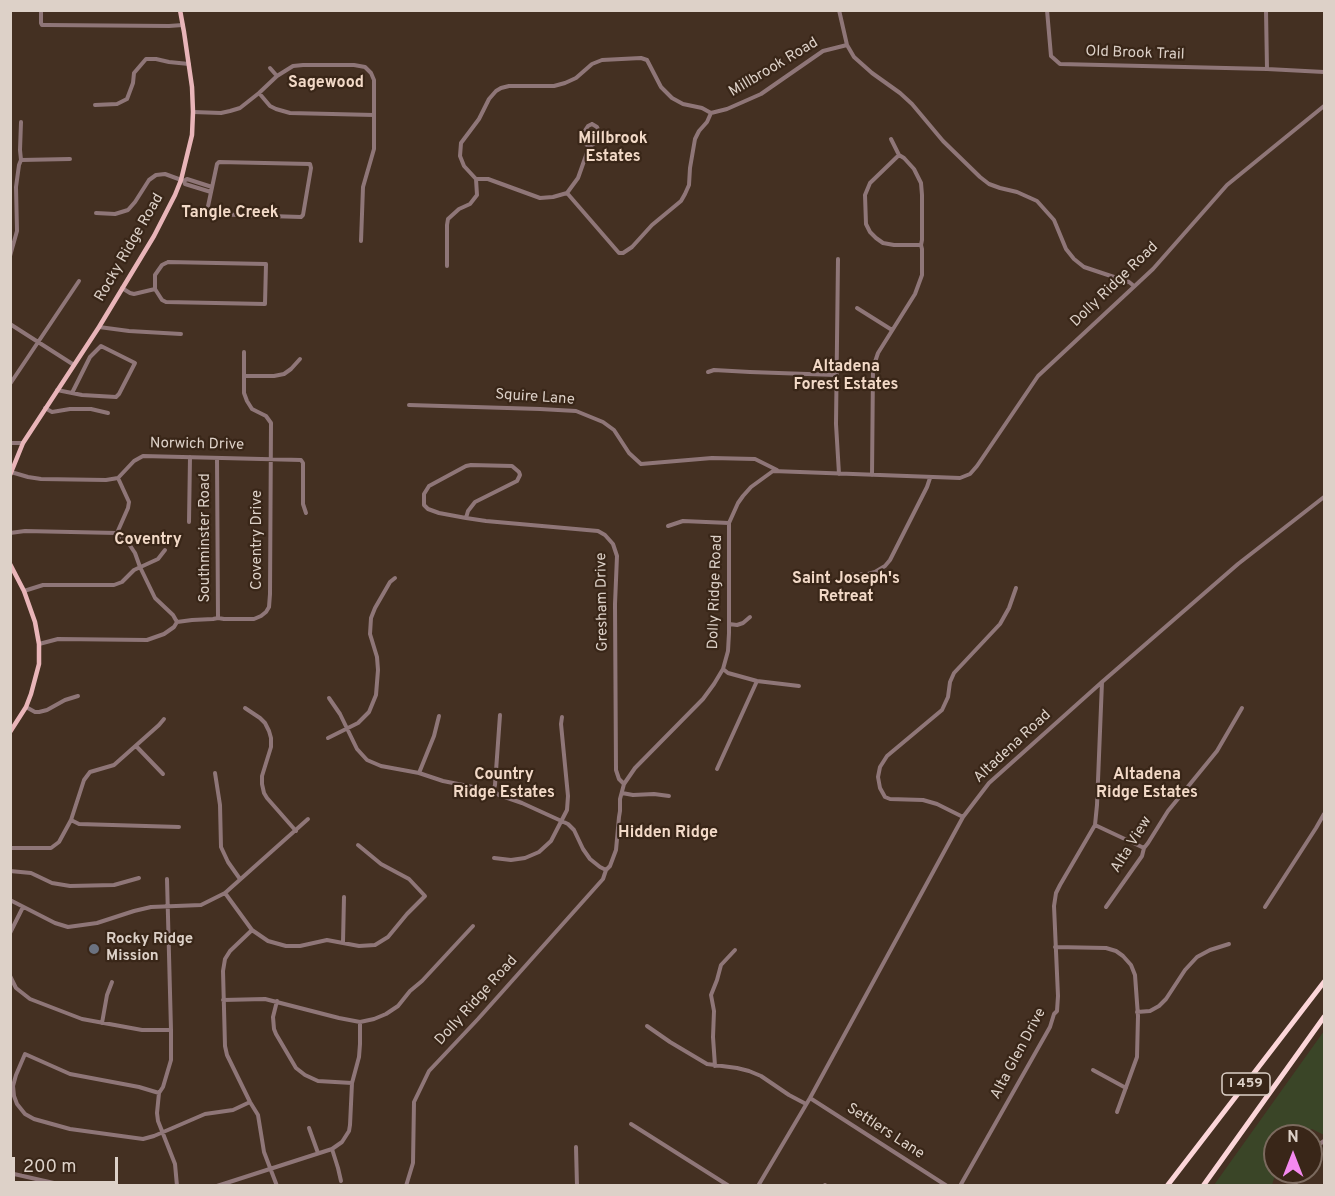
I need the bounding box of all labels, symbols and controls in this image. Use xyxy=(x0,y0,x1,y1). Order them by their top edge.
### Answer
street label: Millbrook Road xyxy=(726,34,822,102)
street label: Old Brook Trail xyxy=(1085,43,1185,65)
district label: Sagewood xyxy=(288,74,364,94)
district label: Millbrook Estates xyxy=(578,130,648,168)
street label: Rocky Ridge Road xyxy=(92,191,168,305)
district label: Tangle Creek xyxy=(181,204,279,224)
street label: Dolly Ridge Road xyxy=(1068,239,1162,331)
district label: Altadena Forest Estates xyxy=(794,358,898,396)
street label: Squire Lane xyxy=(495,386,575,410)
street label: Norwich Drive xyxy=(150,435,244,455)
street label: Southminster Road xyxy=(197,473,215,603)
street label: Coventry Drive xyxy=(249,490,267,590)
district label: Coventry xyxy=(114,531,182,551)
street label: Dolly Ridge Road xyxy=(705,534,727,650)
street label: Gresham Drive xyxy=(593,552,613,652)
district label: Saint Joseph's Retreat xyxy=(792,570,900,608)
street label: Altadena Road xyxy=(971,707,1055,787)
district label: Country Ridge Estates xyxy=(453,766,555,804)
district label: Altadena Ridge Estates xyxy=(1096,766,1198,804)
street label: Alta View xyxy=(1108,813,1156,877)
district label: Hidden Ridge xyxy=(618,824,718,844)
place label: Rocky Ridge Mission xyxy=(106,931,193,966)
marker: Rocky Ridge Mission xyxy=(87,942,101,956)
street label: Dolly Ridge Road xyxy=(432,952,522,1050)
street label: Alta Glen Drive xyxy=(987,1005,1051,1103)
road number: I 459 xyxy=(1222,1073,1270,1095)
street label: Settlers Lane xyxy=(843,1100,927,1164)
north arrow xyxy=(1263,1124,1323,1184)
text: N xyxy=(1287,1128,1299,1148)
scale bar xyxy=(15,1145,122,1183)
text: 200 m xyxy=(23,1156,76,1179)

